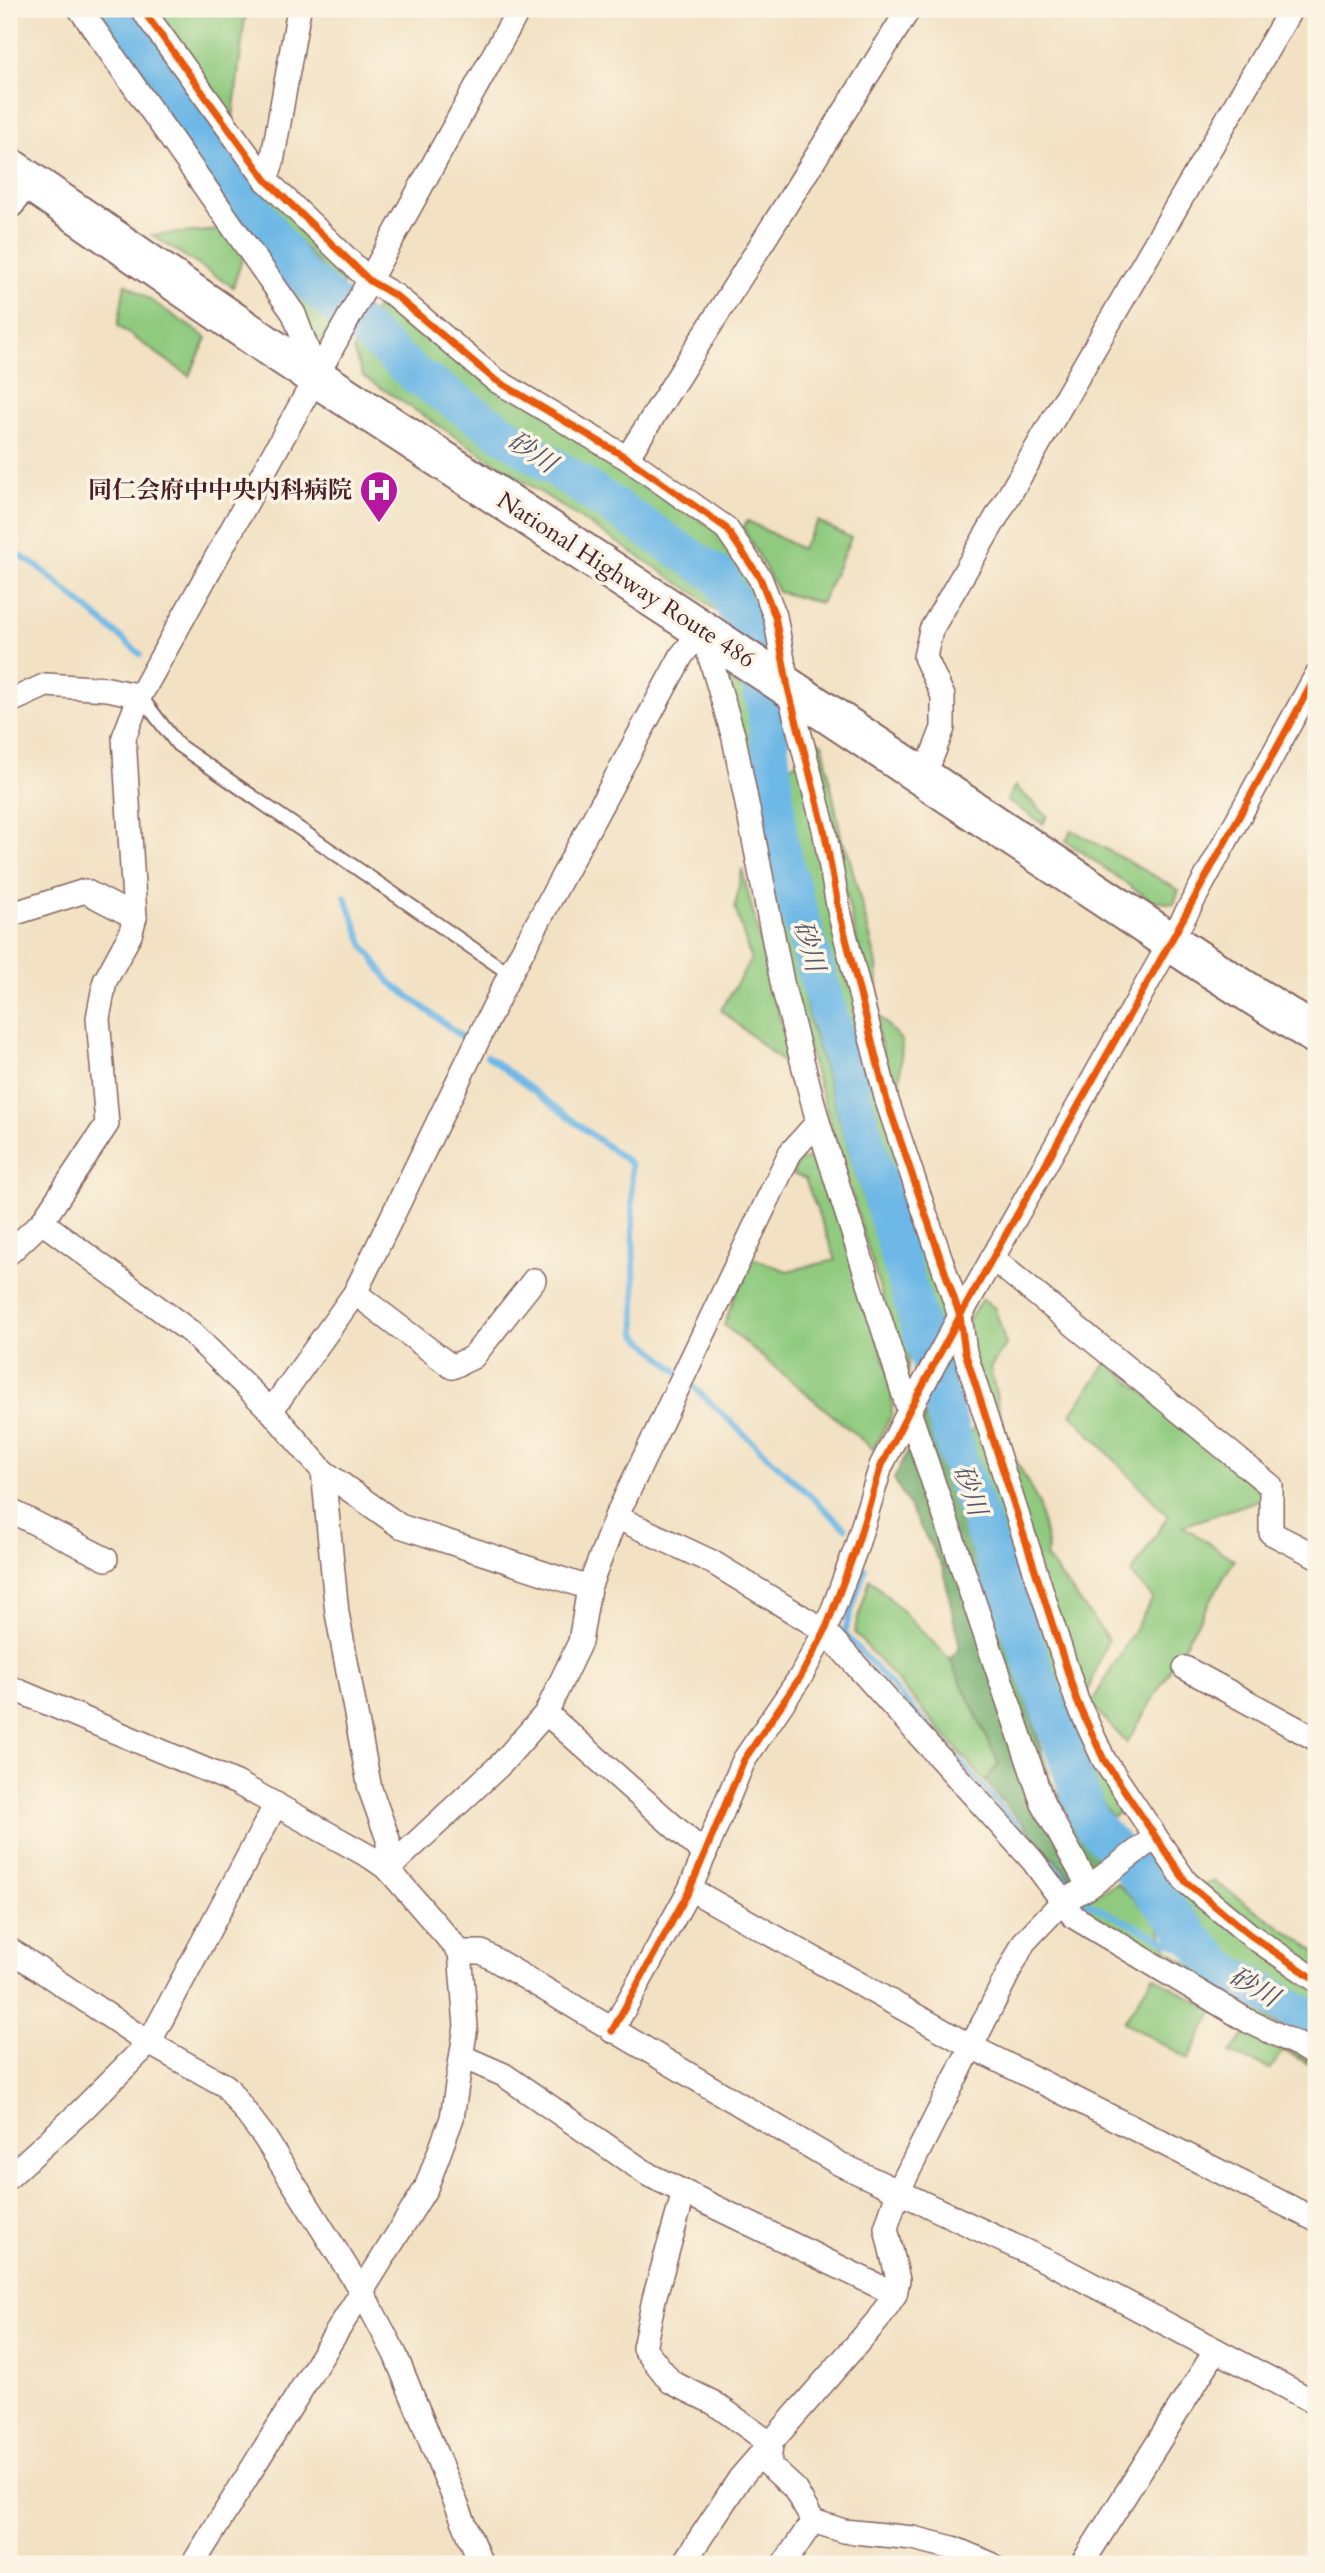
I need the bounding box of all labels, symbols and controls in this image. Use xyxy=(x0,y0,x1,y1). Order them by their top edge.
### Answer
water label: 砂川 xyxy=(501,423,566,483)
hospital icon: 同仁会府中中央内科病院 xyxy=(358,469,400,524)
place label: 同仁会府中中央内科病院 xyxy=(88,474,352,507)
street label: National Highway Route 486 xyxy=(491,484,761,676)
water label: 砂川 xyxy=(785,916,834,979)
water label: 砂川 xyxy=(945,1460,996,1523)
water label: 砂川 xyxy=(1223,1959,1288,2017)

